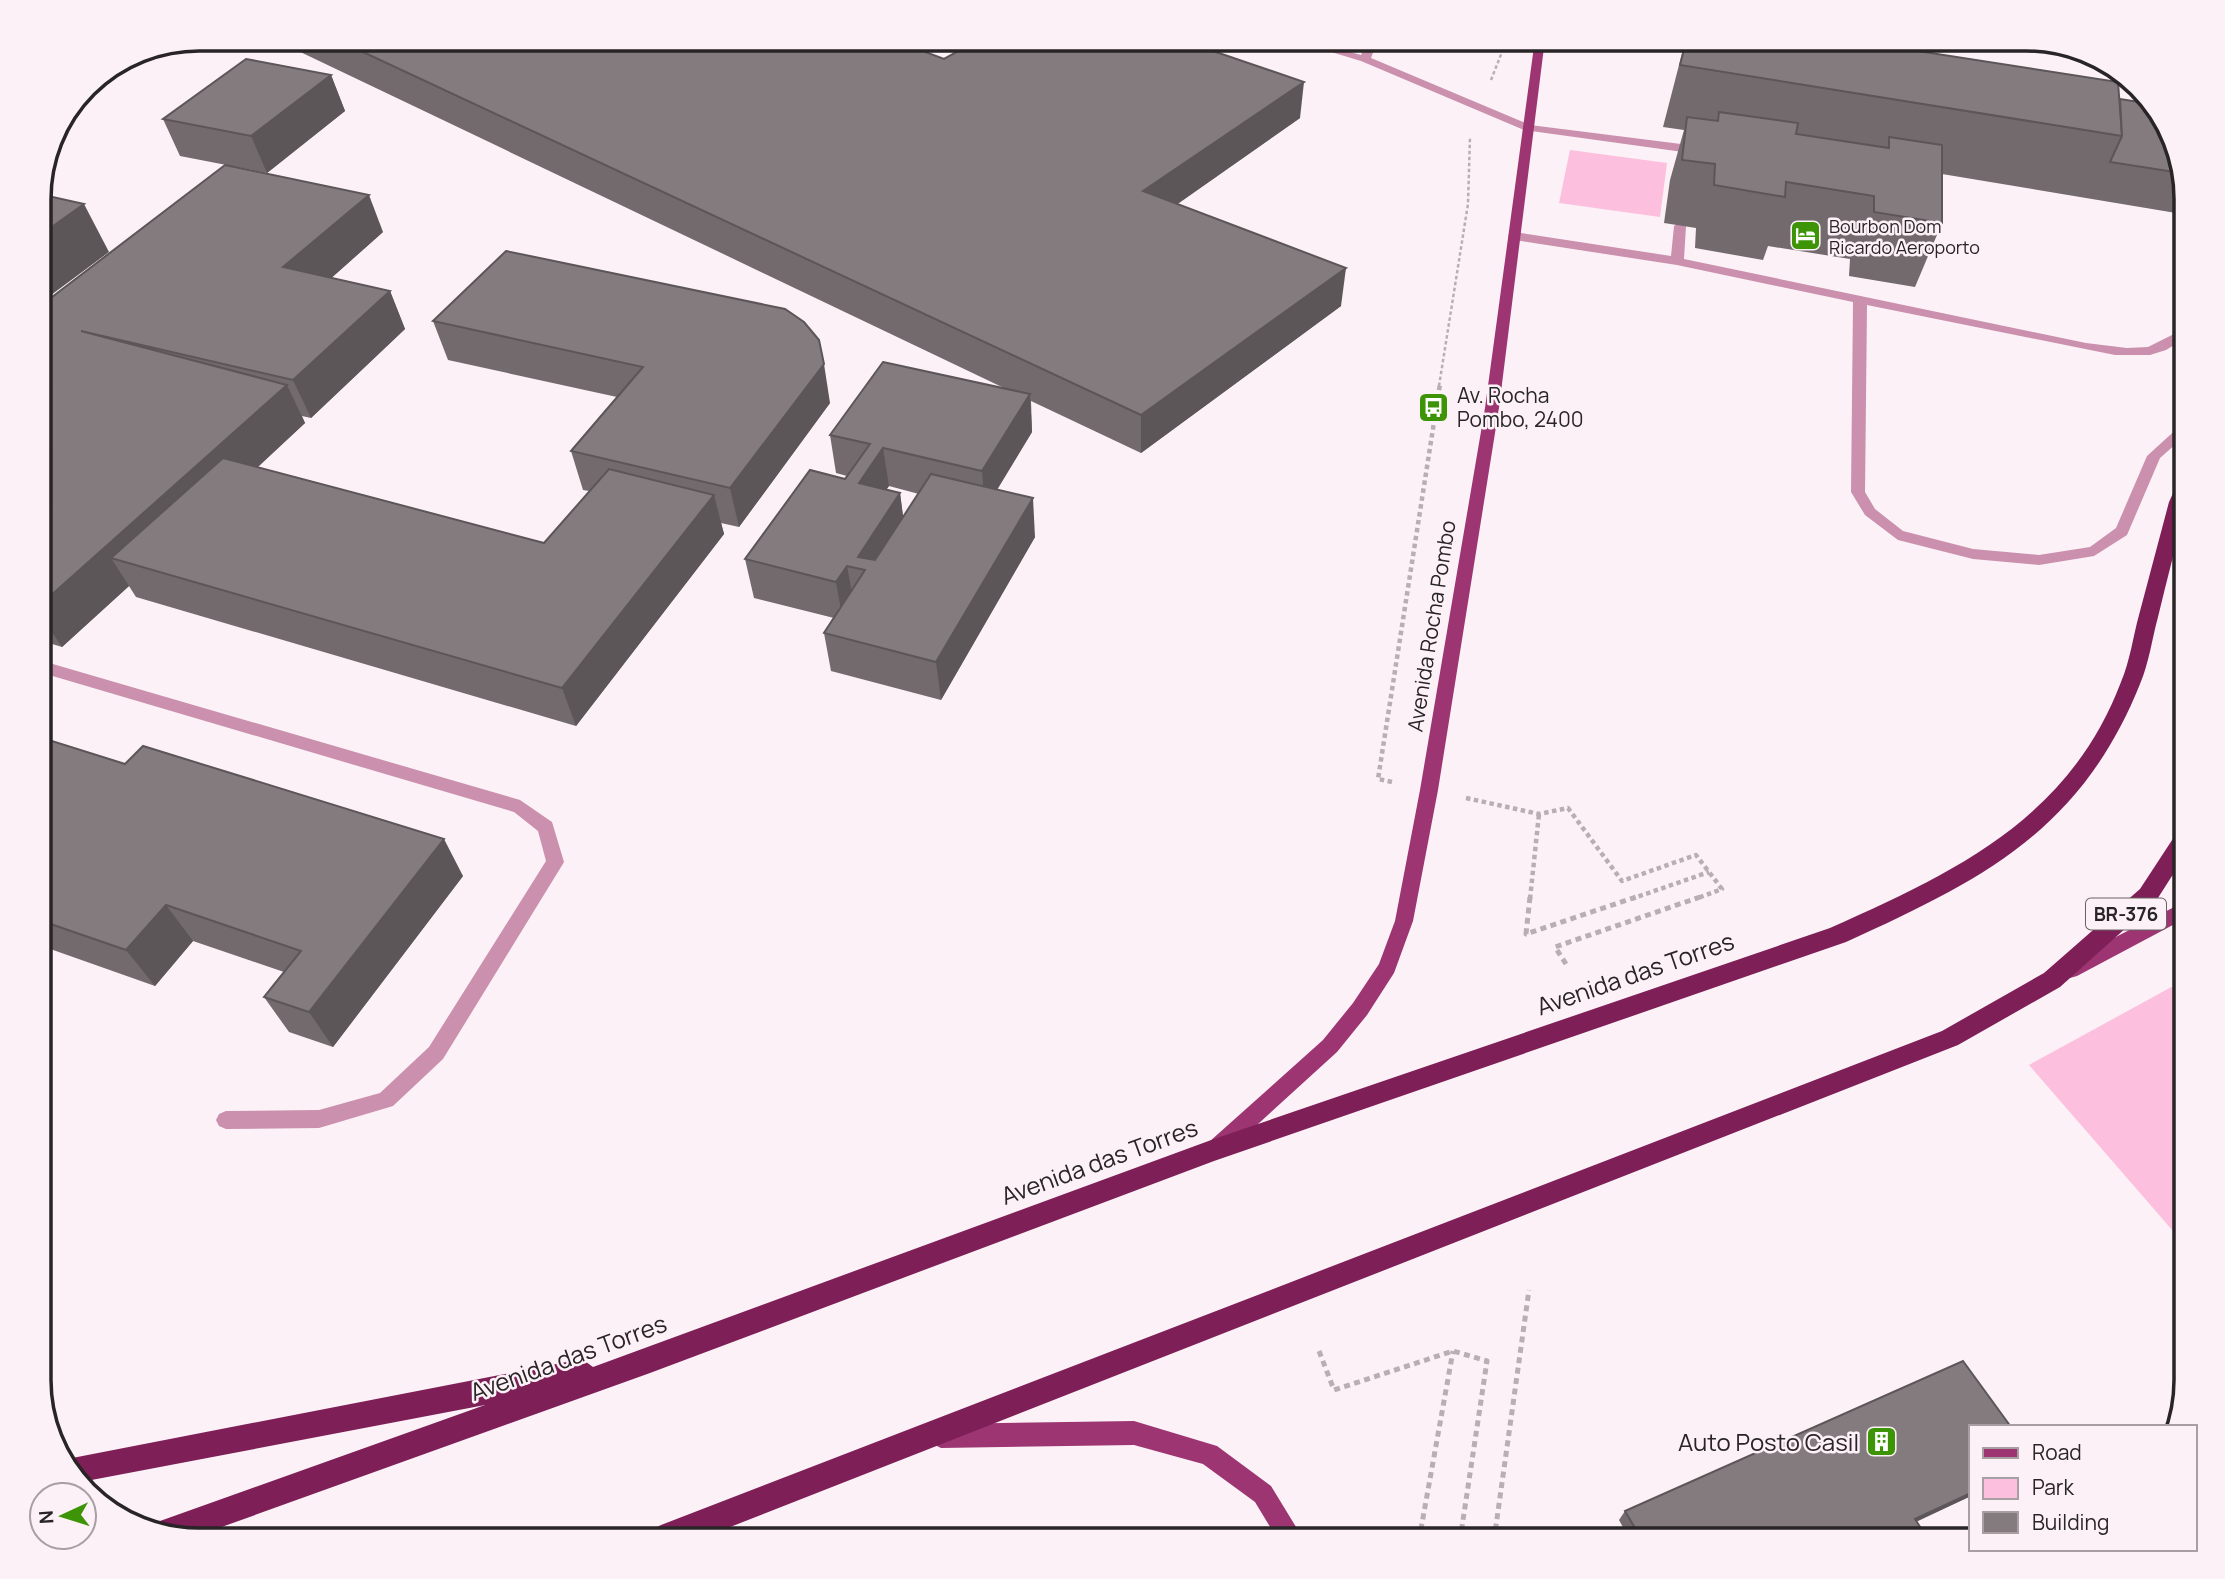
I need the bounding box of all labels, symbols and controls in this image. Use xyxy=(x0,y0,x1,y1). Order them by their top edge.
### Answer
place label: Bourbon Dom Ricardo Aeroporto xyxy=(1829,214,1980,259)
hotel icon: Bourbon Dom Ricardo Aeroporto xyxy=(1789,219,1823,253)
place label: Av. Rocha Pombo, 2400 xyxy=(1457,381,1584,433)
bus stop icon: Av. Rocha Pombo, 2400 xyxy=(1417,390,1451,424)
street label: Avenida Rocha Pombo xyxy=(1400,518,1462,734)
road number: BR-376 xyxy=(2086,898,2166,930)
street label: Avenida das Torres xyxy=(1532,924,1738,1022)
street label: Avenida das Torres xyxy=(996,1110,1202,1212)
street label: Avenida das Torres xyxy=(465,1306,671,1408)
building icon: Auto Posto Casil xyxy=(1865,1424,1899,1458)
place label: Auto Posto Casil xyxy=(1678,1425,1859,1458)
legend xyxy=(1969,1425,2197,1551)
text: Road xyxy=(2032,1438,2082,1466)
text: Park xyxy=(2032,1473,2074,1501)
north arrow xyxy=(28,1481,98,1551)
text: Building xyxy=(2032,1508,2109,1536)
text: N xyxy=(33,1509,59,1525)

